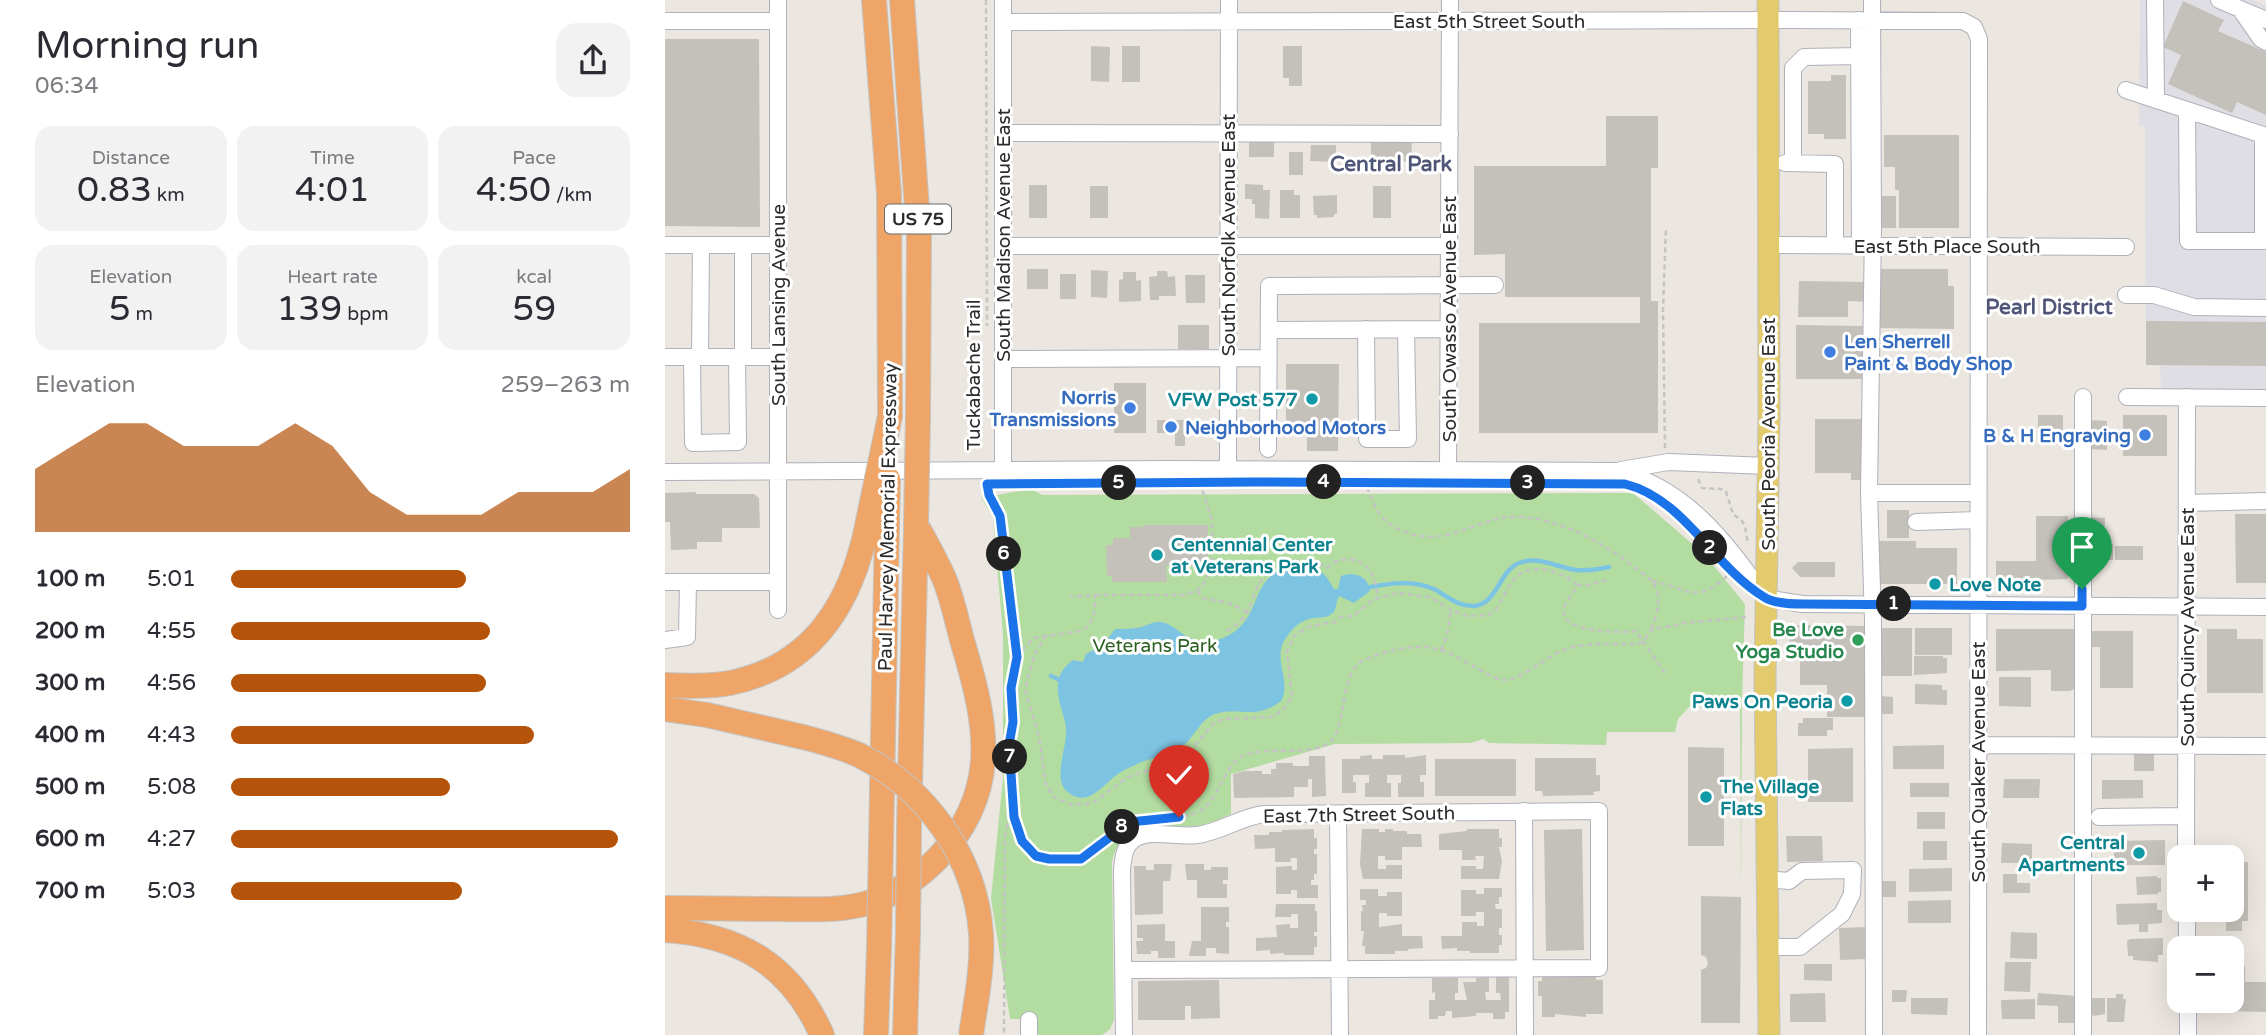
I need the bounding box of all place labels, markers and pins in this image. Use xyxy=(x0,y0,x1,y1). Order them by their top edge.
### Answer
place label: Len Sherrell Paint & Body Shop xyxy=(1844,331,2013,376)
marker: Len Sherrell Paint & Body Shop xyxy=(1822,344,1838,360)
place label: Norris Transmissions xyxy=(989,387,1116,431)
place label: VFW Post 577 xyxy=(1168,389,1298,411)
marker: VFW Post 577 xyxy=(1304,391,1320,407)
marker: Norris Transmissions xyxy=(1122,400,1138,416)
place label: Neighborhood Motors xyxy=(1185,417,1386,440)
marker: Neighborhood Motors xyxy=(1163,419,1179,435)
place label: B & H Engraving xyxy=(1983,425,2131,448)
marker: B & H Engraving xyxy=(2137,427,2153,443)
pin: 4 xyxy=(1307,464,1341,500)
pin: 5 xyxy=(1101,466,1137,500)
pin: 3 xyxy=(1511,466,1545,500)
pin xyxy=(2052,517,2112,589)
pin: 2 xyxy=(1693,530,1727,566)
place label: Centennial Center at Veterans Park xyxy=(1171,534,1333,578)
pin: 6 xyxy=(987,536,1021,572)
marker: Centennial Center at Veterans Park xyxy=(1149,547,1165,563)
place label: Love Note xyxy=(1949,574,2042,596)
marker: Love Note xyxy=(1927,576,1943,592)
pin: 1 xyxy=(1877,586,1911,622)
place label: Be Love Yoga Studio xyxy=(1736,619,1844,664)
marker: Be Love Yoga Studio xyxy=(1850,632,1866,648)
place label: Paws On Peoria xyxy=(1692,691,1833,713)
marker: Paws On Peoria xyxy=(1839,693,1855,709)
pin: 7 xyxy=(993,740,1027,774)
pin xyxy=(1149,745,1209,817)
place label: The Village Flats xyxy=(1719,776,1820,820)
marker: The Village Flats xyxy=(1698,789,1714,805)
pin: 8 xyxy=(1105,810,1140,844)
place label: Central Apartments xyxy=(2018,832,2125,877)
marker: Central Apartments xyxy=(2131,845,2147,861)

